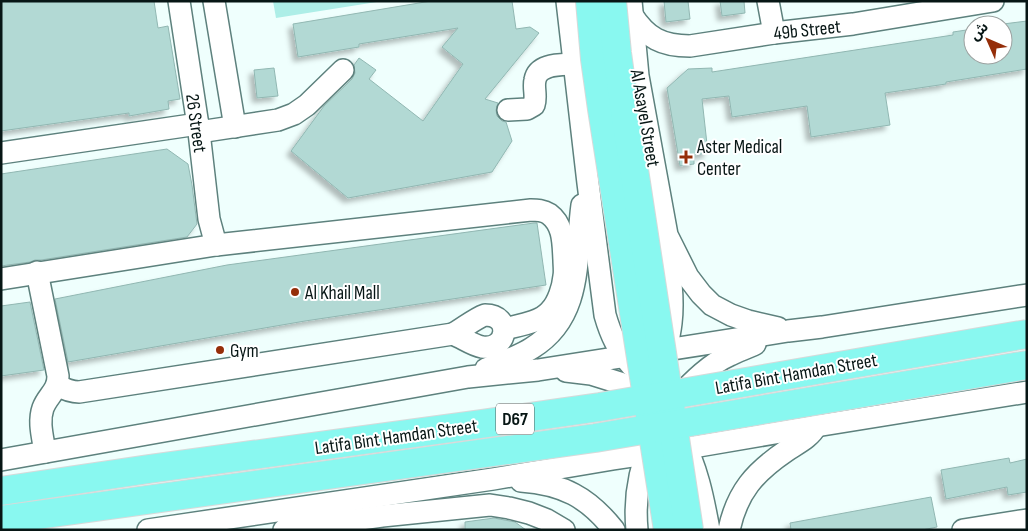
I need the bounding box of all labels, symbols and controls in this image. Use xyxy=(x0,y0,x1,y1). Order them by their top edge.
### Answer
north arrow xyxy=(963,15,1013,65)
street label: 49b Street xyxy=(772,16,842,45)
text: ش xyxy=(966,18,992,44)
street label: Al Asayel Street xyxy=(624,67,664,169)
street label: 26 Street xyxy=(180,92,211,154)
place label: Aster Medical Center xyxy=(696,136,782,181)
marker: Aster Medical Center xyxy=(679,150,693,164)
place label: Al Khail Mall xyxy=(304,282,380,305)
marker: Al Khail Mall xyxy=(289,286,301,298)
place label: Gym xyxy=(230,340,259,363)
marker: Gym xyxy=(214,344,226,356)
street label: Latifa Bint Hamdan Street xyxy=(714,349,879,400)
road number: D67 xyxy=(496,404,534,434)
street label: Latifa Bint Hamdan Street xyxy=(313,415,479,460)

